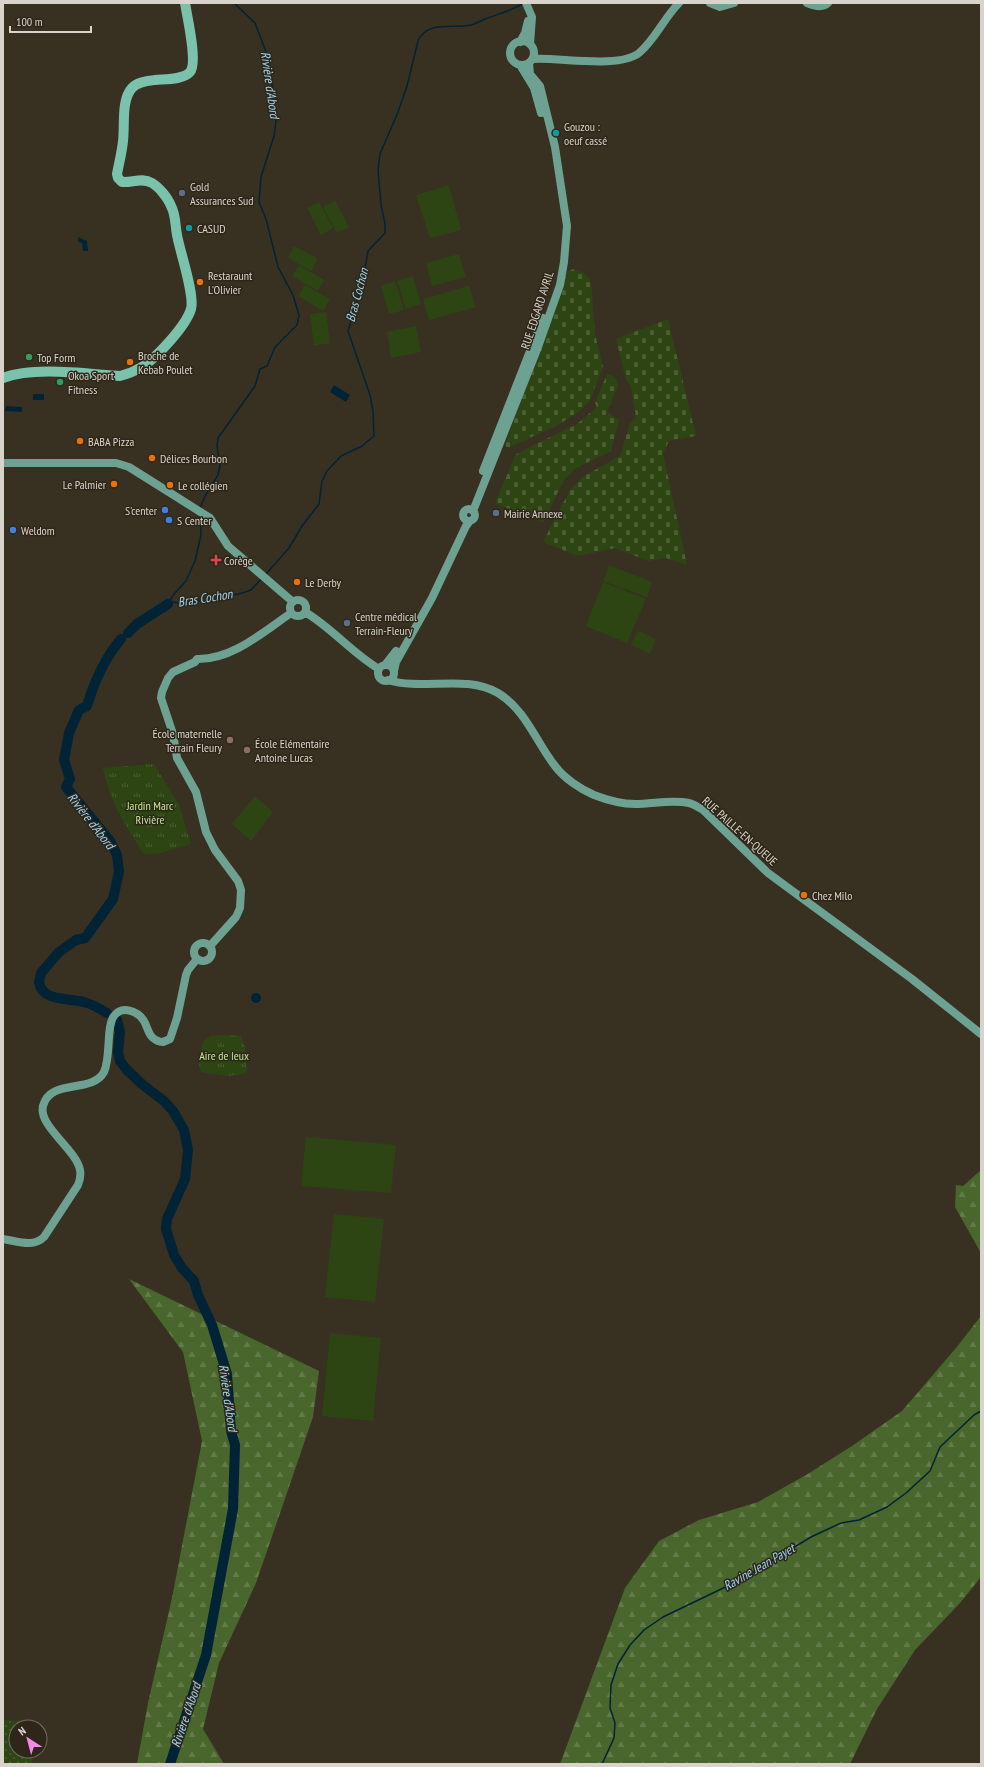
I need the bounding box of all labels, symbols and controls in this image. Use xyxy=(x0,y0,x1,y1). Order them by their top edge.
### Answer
scale bar xyxy=(10,8,91,34)
text: 100 m xyxy=(16,14,43,29)
water label: Rivière d'Abord xyxy=(257,51,283,122)
place label: Gouzou : oeuf cassé xyxy=(564,119,607,148)
marker: Gouzou : oeuf cassé xyxy=(551,128,561,138)
place label: Gold Assurances Sud xyxy=(190,179,254,208)
marker: Gold Assurances Sud xyxy=(177,188,187,198)
place label: CASUD xyxy=(197,221,226,236)
marker: CASUD xyxy=(184,223,194,233)
water label: Bras Cochon xyxy=(342,265,373,324)
place label: Restaraunt L'Olivier xyxy=(208,268,253,297)
street label: RUE EDGARD AVRIL xyxy=(517,269,557,351)
marker: Restaraunt L'Olivier xyxy=(195,277,205,287)
place label: Broche de Kebab Poulet xyxy=(138,348,193,377)
place label: Top Form xyxy=(37,350,76,365)
marker: Top Form xyxy=(24,352,34,362)
marker: Broche de Kebab Poulet xyxy=(125,357,135,367)
place label: Okoa Sport Fitness xyxy=(68,368,115,397)
marker: Okoa Sport Fitness xyxy=(55,377,65,387)
place label: BABA Pizza xyxy=(88,434,134,449)
marker: BABA Pizza xyxy=(75,436,85,446)
place label: Délices Bourbon xyxy=(160,451,227,466)
marker: Délices Bourbon xyxy=(147,453,157,463)
place label: Le Palmier xyxy=(63,477,107,492)
place label: Le collégien xyxy=(178,478,228,493)
marker: Le Palmier xyxy=(109,479,119,489)
marker: Le collégien xyxy=(165,480,175,490)
place label: S'center xyxy=(125,503,158,518)
marker: S'center xyxy=(160,505,170,515)
place label: Mairie Annexe xyxy=(504,506,563,521)
marker: Mairie Annexe xyxy=(491,508,501,518)
place label: S Center xyxy=(177,513,212,528)
marker: S Center xyxy=(164,515,174,525)
place label: Weldom xyxy=(21,523,55,538)
marker: Weldom xyxy=(8,525,18,535)
place label: Corège xyxy=(224,553,253,568)
marker: Corège xyxy=(211,555,221,565)
place label: Le Derby xyxy=(305,575,342,590)
marker: Le Derby xyxy=(292,577,302,587)
water label: Bras Cochon xyxy=(177,585,235,611)
place label: Centre médical Terrain-Fleury xyxy=(355,609,417,638)
marker: Centre médical Terrain-Fleury xyxy=(342,618,352,628)
place label: École maternelle Terrain Fleury xyxy=(152,726,222,755)
marker: École maternelle Terrain Fleury xyxy=(225,735,235,745)
place label: École Elémentaire Antoine Lucas xyxy=(255,736,330,765)
marker: École Elémentaire Antoine Lucas xyxy=(242,745,252,755)
water label: Rivière d'Abord xyxy=(64,789,120,855)
street label: RUE PAILLE-EN-QUEUE xyxy=(699,793,781,869)
park label: Jardin Marc Rivière xyxy=(126,798,174,827)
place label: Chez Milo xyxy=(812,888,852,903)
marker: Chez Milo xyxy=(799,890,809,900)
park label: Aire de Ieux xyxy=(199,1048,249,1063)
water label: Rivière d'Abord xyxy=(215,1364,241,1435)
water label: Ravine Jean Payet xyxy=(720,1539,799,1594)
water label: Rivière d'Abord xyxy=(167,1678,206,1750)
north arrow xyxy=(8,1719,48,1759)
text: N xyxy=(16,1723,29,1738)

